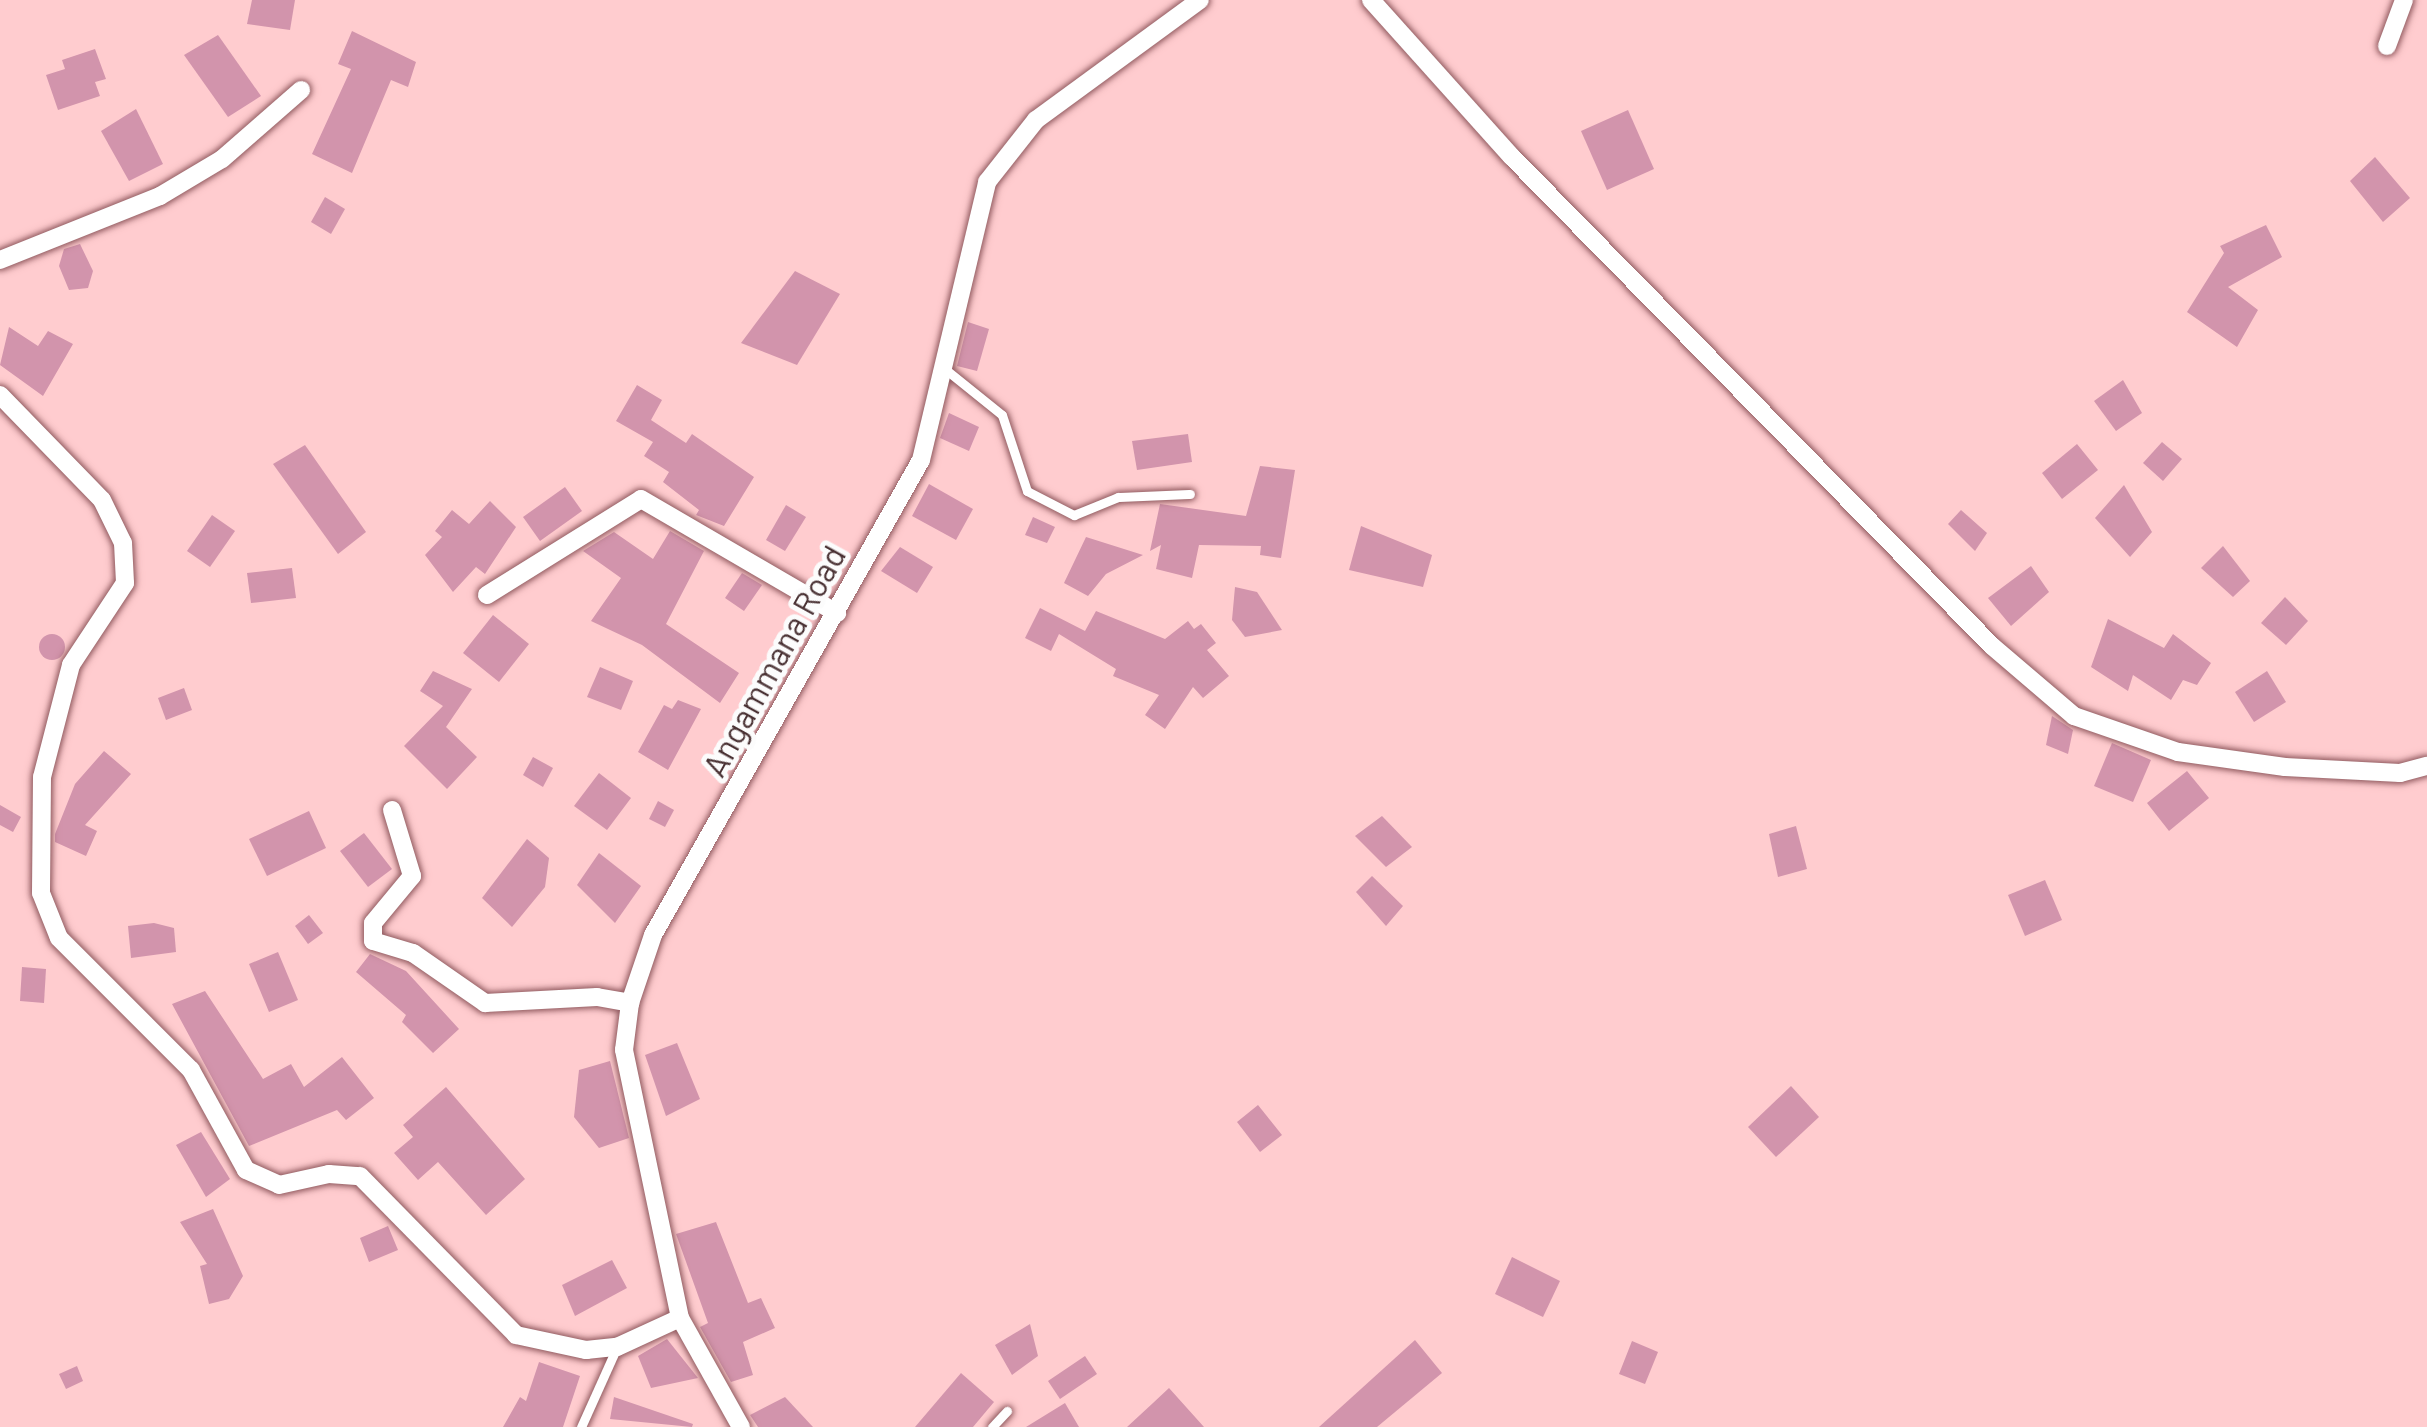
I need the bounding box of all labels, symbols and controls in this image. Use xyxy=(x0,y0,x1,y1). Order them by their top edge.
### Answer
street label: Angammana Road xyxy=(694,539,854,783)

